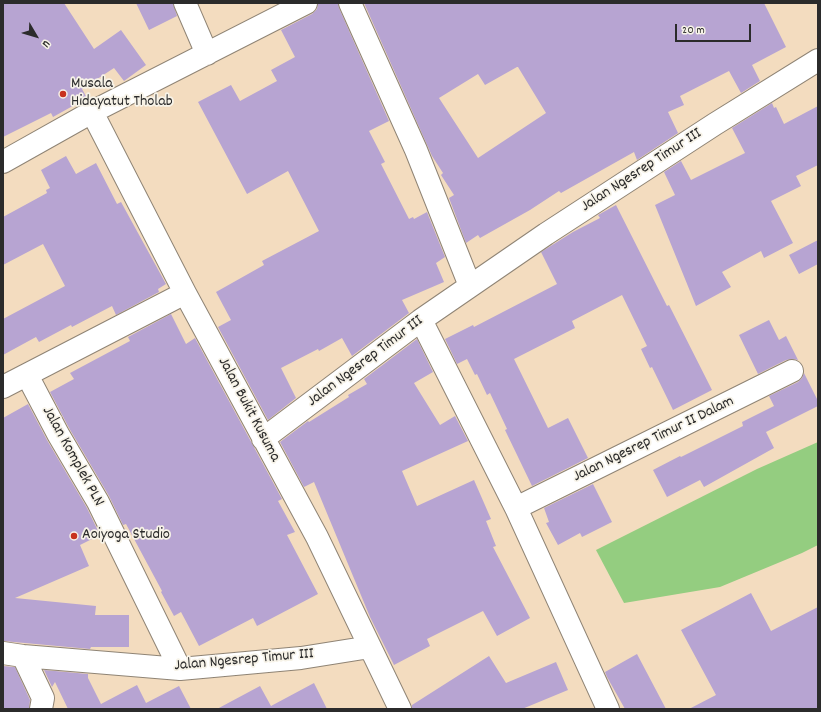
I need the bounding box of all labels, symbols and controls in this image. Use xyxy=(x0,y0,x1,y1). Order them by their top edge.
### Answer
north arrow xyxy=(16,16,56,56)
scale bar xyxy=(677,16,753,42)
text: 20 m xyxy=(682,22,705,39)
text: U xyxy=(38,36,53,50)
place label: Musala Hidayatut Tholab xyxy=(71,75,173,113)
marker: Musala Hidayatut Tholab xyxy=(58,89,68,99)
street label: Jalan Ngesrep Timur III xyxy=(578,125,706,217)
street label: Jalan Ngesrep Timur III xyxy=(304,312,428,412)
street label: Jalan Bukit Kusuma xyxy=(212,354,284,466)
street label: Jalan Ngesrep Timur II Dalam xyxy=(570,393,738,487)
street label: Jalan Komplek PLN xyxy=(37,404,107,510)
place label: Aoiyoga Studio xyxy=(82,526,170,546)
marker: Aoiyoga Studio xyxy=(69,531,79,541)
street label: Jalan Ngesrep Timur III xyxy=(173,645,315,677)

